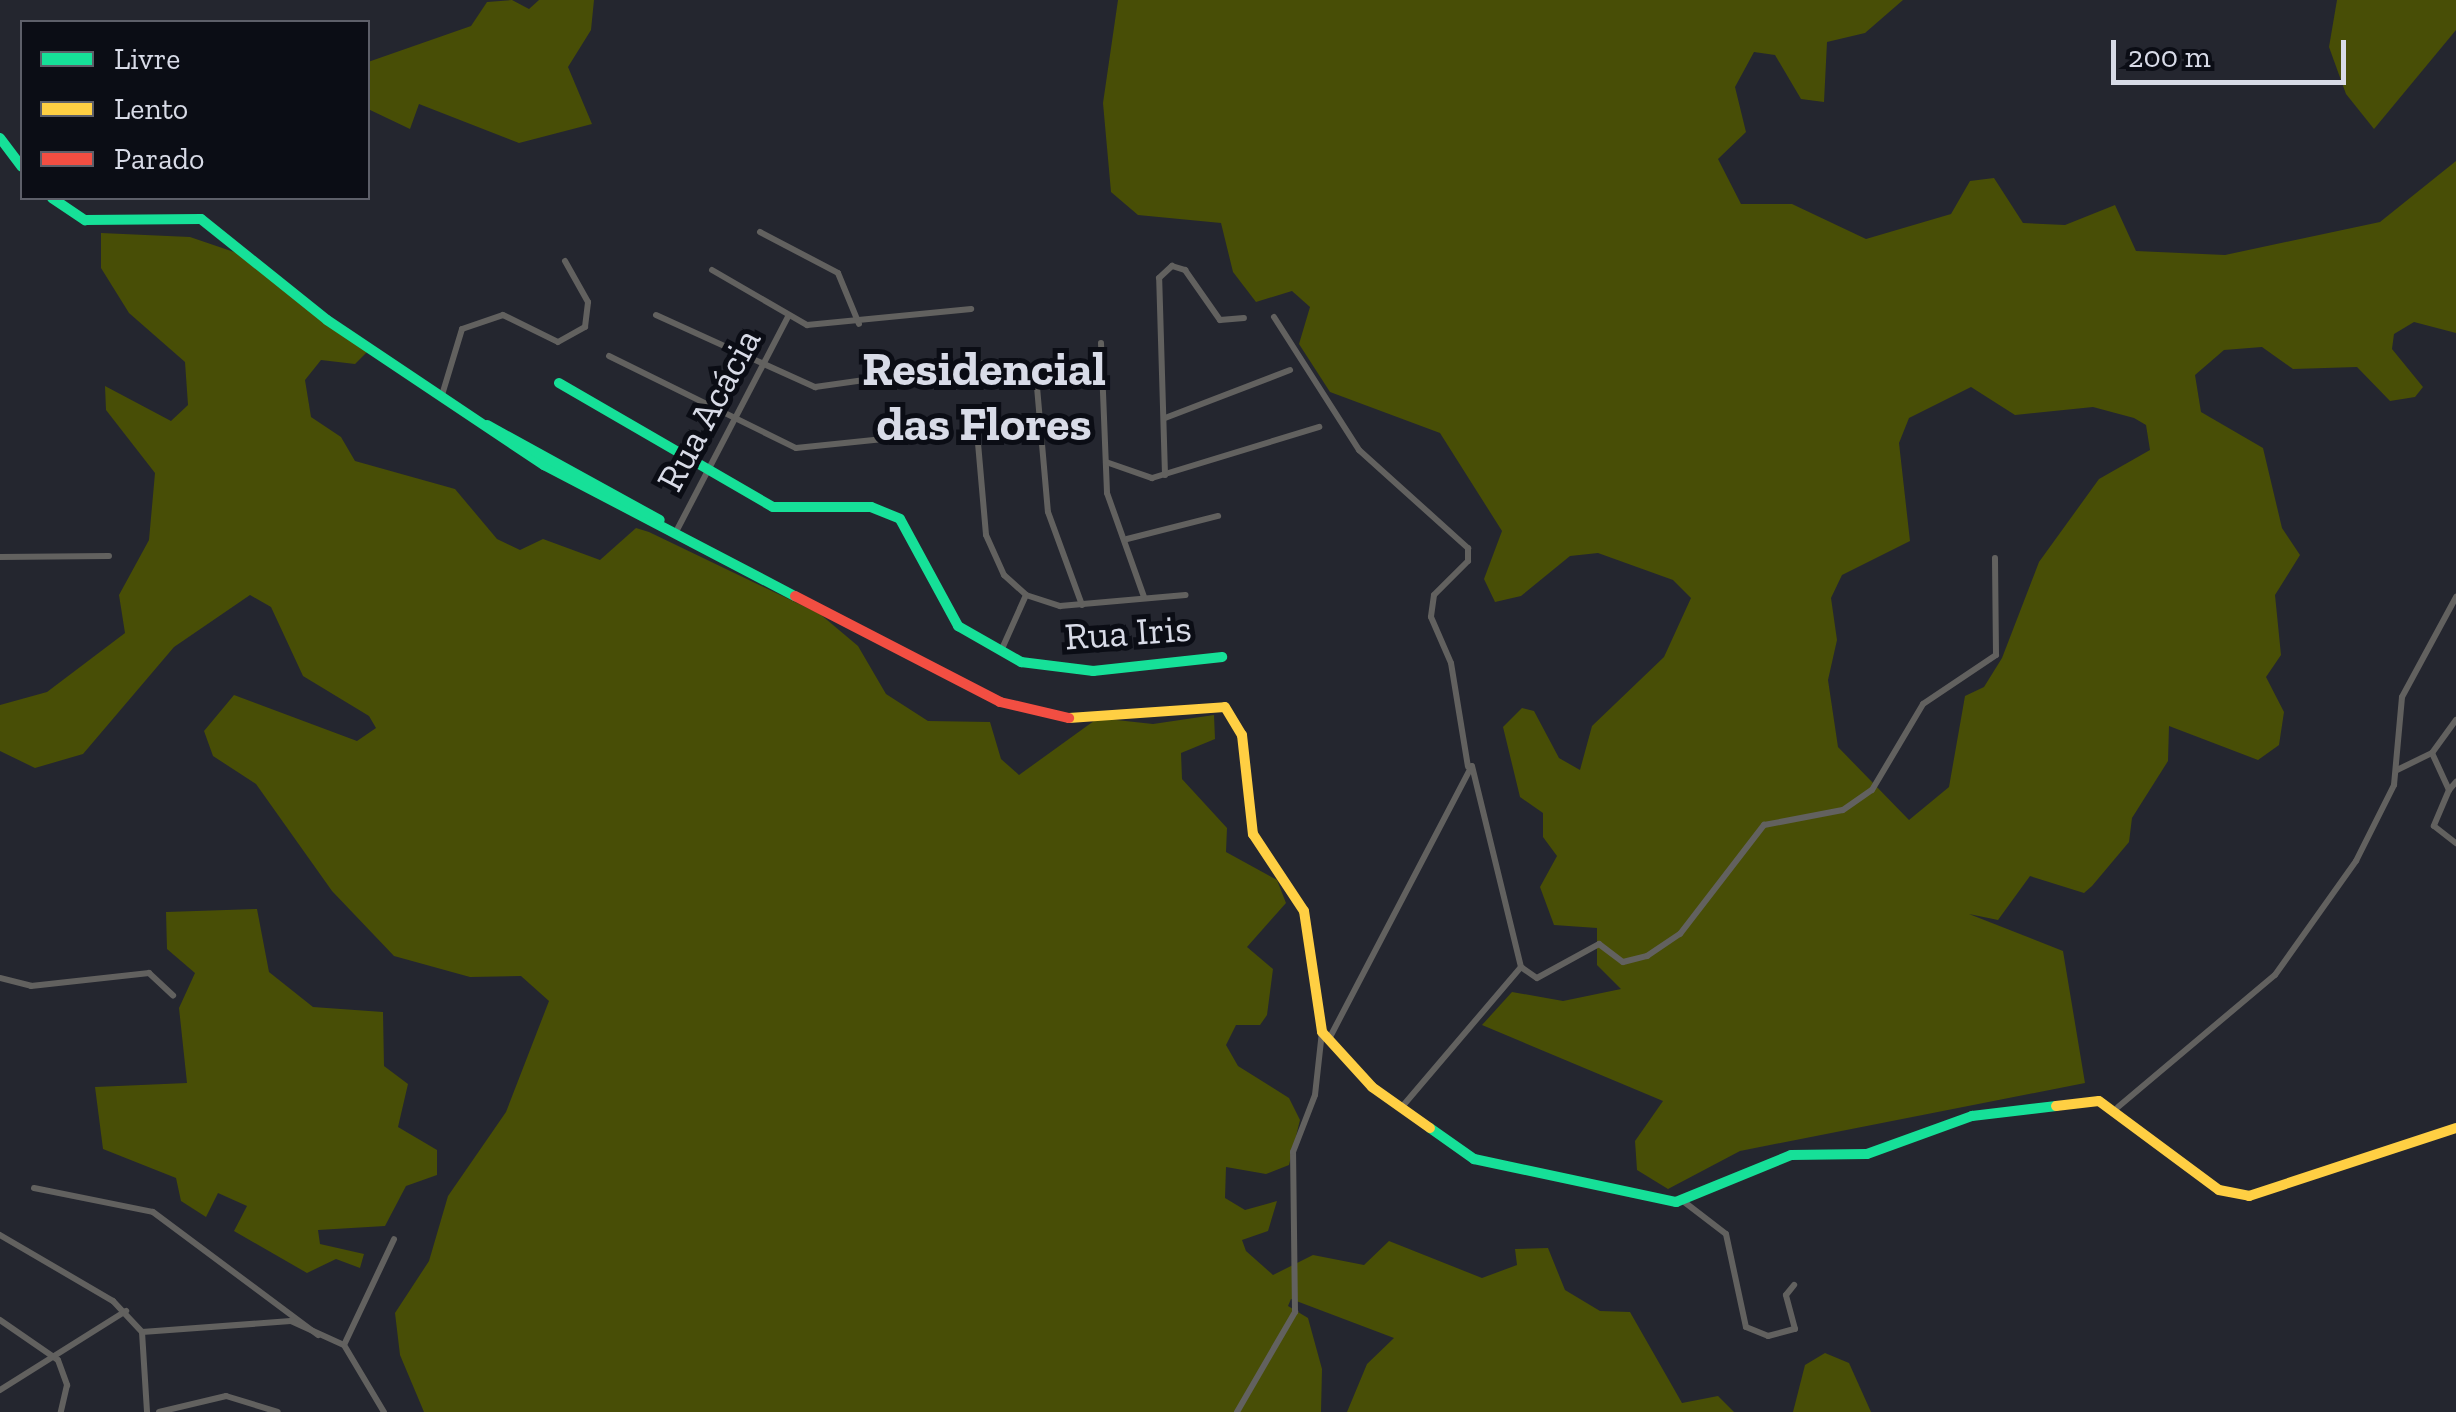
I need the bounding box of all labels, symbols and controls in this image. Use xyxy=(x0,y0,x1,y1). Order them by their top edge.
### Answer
legend xyxy=(20,20,370,200)
scale bar xyxy=(2116,20,2351,82)
text: 200 m xyxy=(2128,39,2211,75)
text: Livre xyxy=(114,41,180,77)
text: Lento xyxy=(114,91,188,127)
text: Parado xyxy=(114,141,204,177)
street label: Rua Acácia xyxy=(647,321,771,499)
district label: Residencial das Flores xyxy=(862,339,1106,452)
street label: Rua Iris xyxy=(1063,606,1193,660)

